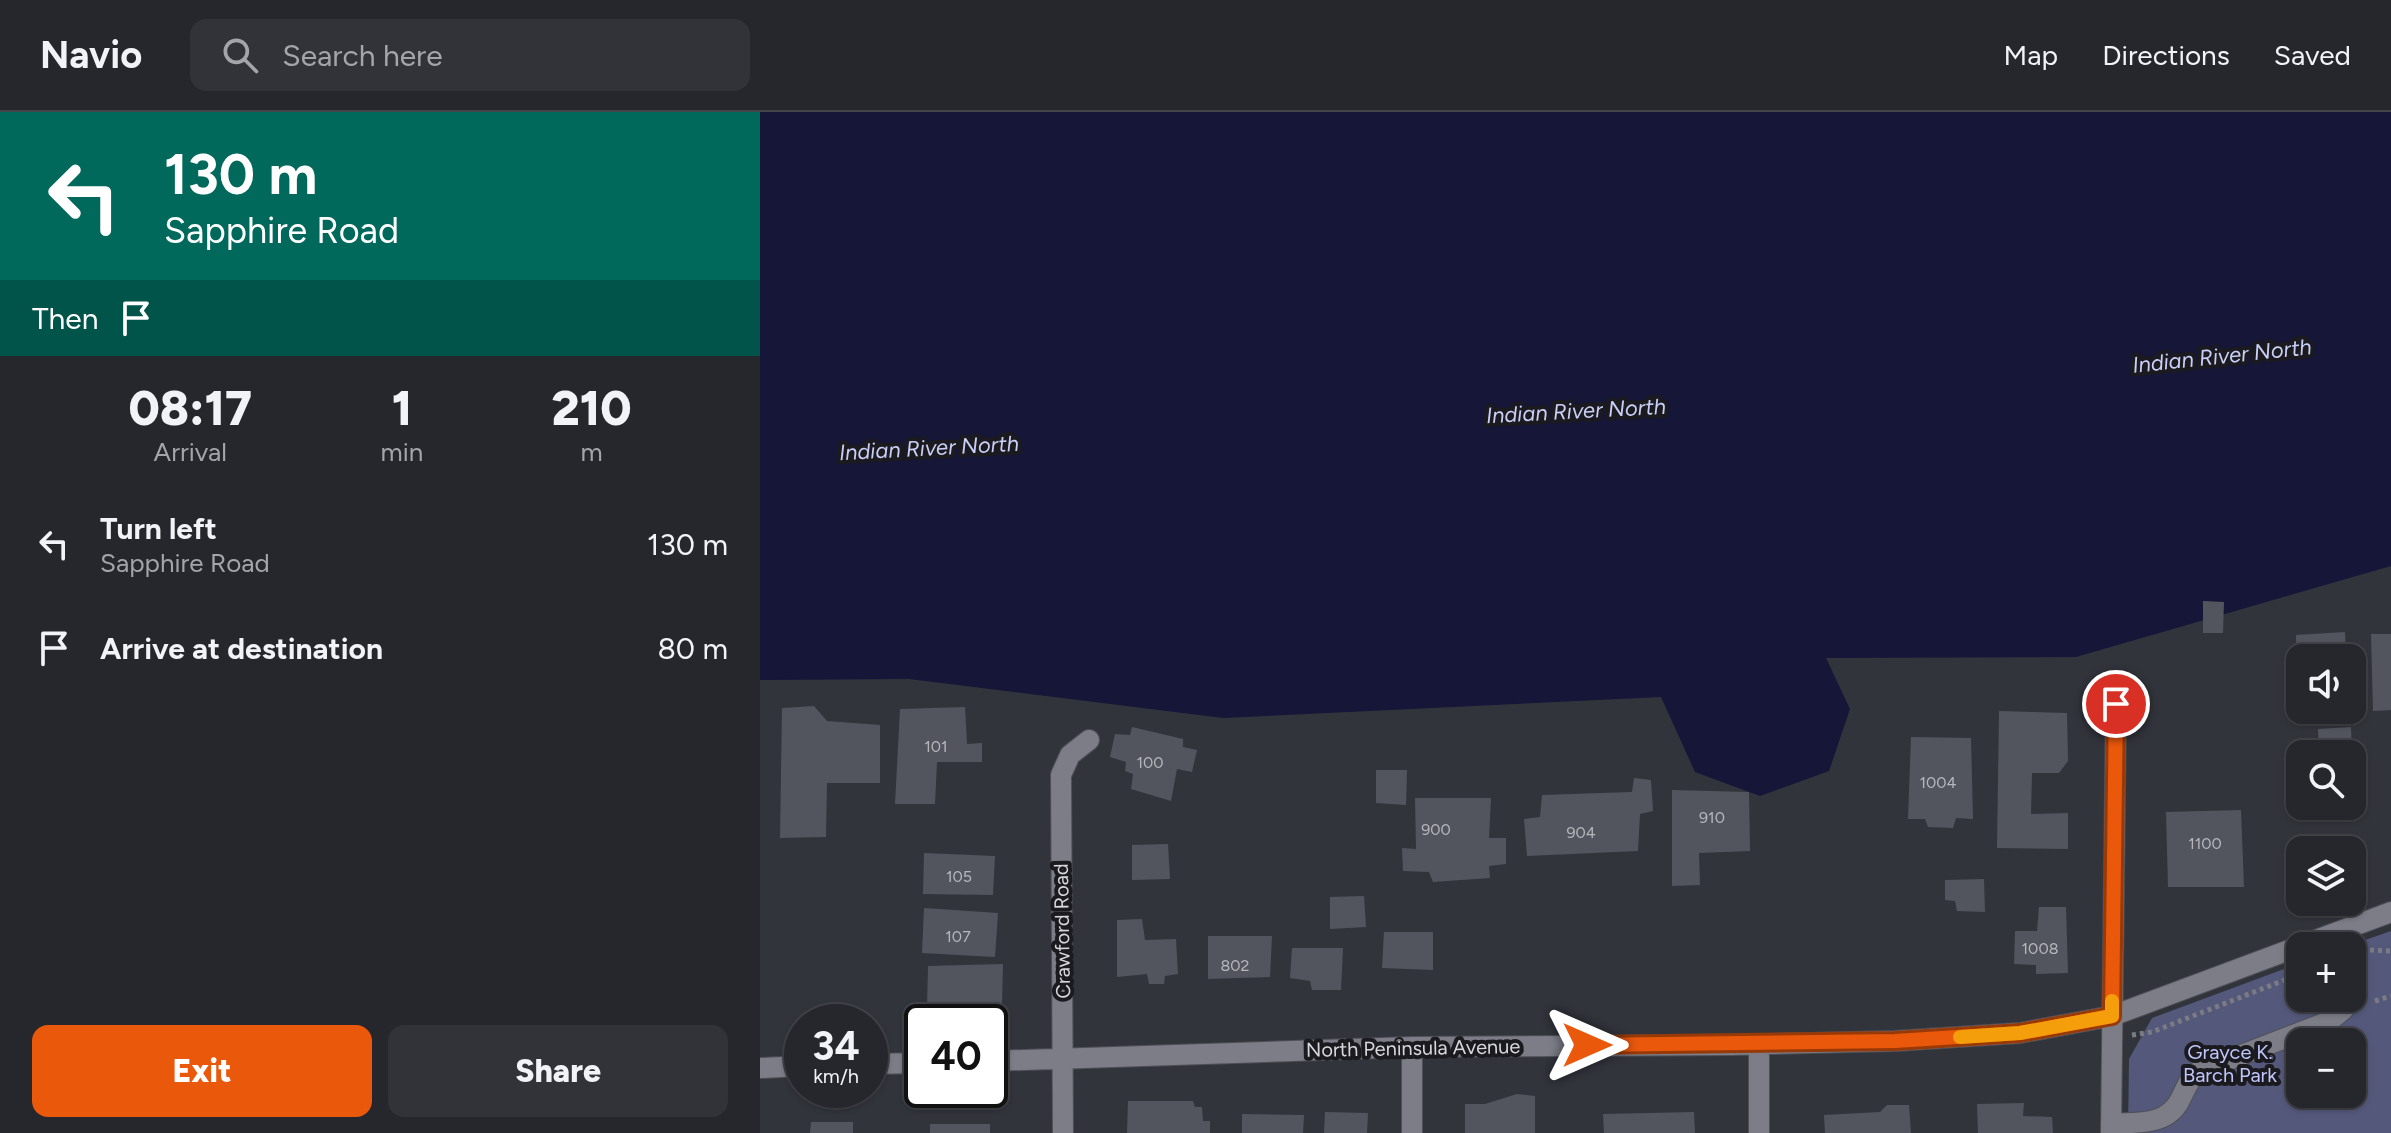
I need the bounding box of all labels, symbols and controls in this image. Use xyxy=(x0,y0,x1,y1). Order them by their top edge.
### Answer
search box xyxy=(190,19,750,91)
text: Navio xyxy=(40,32,142,78)
icon: search xyxy=(218,33,262,77)
text: Search here xyxy=(282,37,443,74)
text: Map xyxy=(2004,38,2058,72)
text: Directions xyxy=(2102,38,2230,72)
text: Saved xyxy=(2274,38,2351,72)
text: 130 m xyxy=(164,141,317,208)
icon: left xyxy=(32,144,136,248)
text: Sapphire Road xyxy=(164,209,399,252)
icon: arrive xyxy=(114,296,158,340)
text: Then xyxy=(32,300,98,337)
water label: Indian River North xyxy=(2131,333,2313,379)
text: 08:17 xyxy=(128,379,252,437)
text: 1 xyxy=(392,379,412,437)
text: 210 xyxy=(552,379,632,437)
water label: Indian River North xyxy=(1485,393,1667,429)
water label: Indian River North xyxy=(838,430,1020,466)
text: Arrival xyxy=(154,436,227,468)
text: min xyxy=(381,436,423,468)
text: m xyxy=(581,436,603,468)
text: Turn left xyxy=(100,510,217,547)
icon: left xyxy=(32,522,76,566)
text: 130 m xyxy=(647,526,728,563)
text: Sapphire Road xyxy=(100,547,270,579)
icon: arrive xyxy=(32,626,76,670)
text: Arrive at destination xyxy=(100,630,383,667)
text: 80 m xyxy=(657,630,728,667)
map controls xyxy=(2286,644,2366,1108)
button: sound xyxy=(2286,644,2366,724)
pin xyxy=(2082,670,2150,738)
icon: arrive xyxy=(2094,682,2138,726)
house number: 101 xyxy=(924,737,948,756)
button: search xyxy=(2286,740,2366,820)
house number: 100 xyxy=(1136,753,1164,772)
house number: 1004 xyxy=(1919,773,1957,792)
house number: 910 xyxy=(1699,808,1725,827)
house number: 900 xyxy=(1421,820,1451,839)
house number: 904 xyxy=(1566,823,1596,842)
house number: 1100 xyxy=(2188,834,2222,853)
button: layers xyxy=(2286,836,2366,916)
street label: Crawford Road xyxy=(1049,863,1075,999)
house number: 105 xyxy=(946,867,972,886)
house number: 107 xyxy=(945,927,971,946)
button: + xyxy=(2286,932,2366,1012)
house number: 1008 xyxy=(2022,939,2058,958)
house number: 802 xyxy=(1220,956,1250,975)
position arrow xyxy=(1545,1003,1629,1087)
speed limit sign: 40 xyxy=(904,1004,1008,1108)
text: 34 xyxy=(812,1022,860,1070)
button: Exit xyxy=(32,1025,372,1117)
button: Share xyxy=(388,1025,728,1117)
button: − xyxy=(2286,1028,2366,1108)
street label: North Peninsula Avenue xyxy=(1306,1034,1520,1062)
park label: Grayce K. Barch Park xyxy=(2183,1040,2277,1087)
text: km/h xyxy=(813,1064,859,1088)

